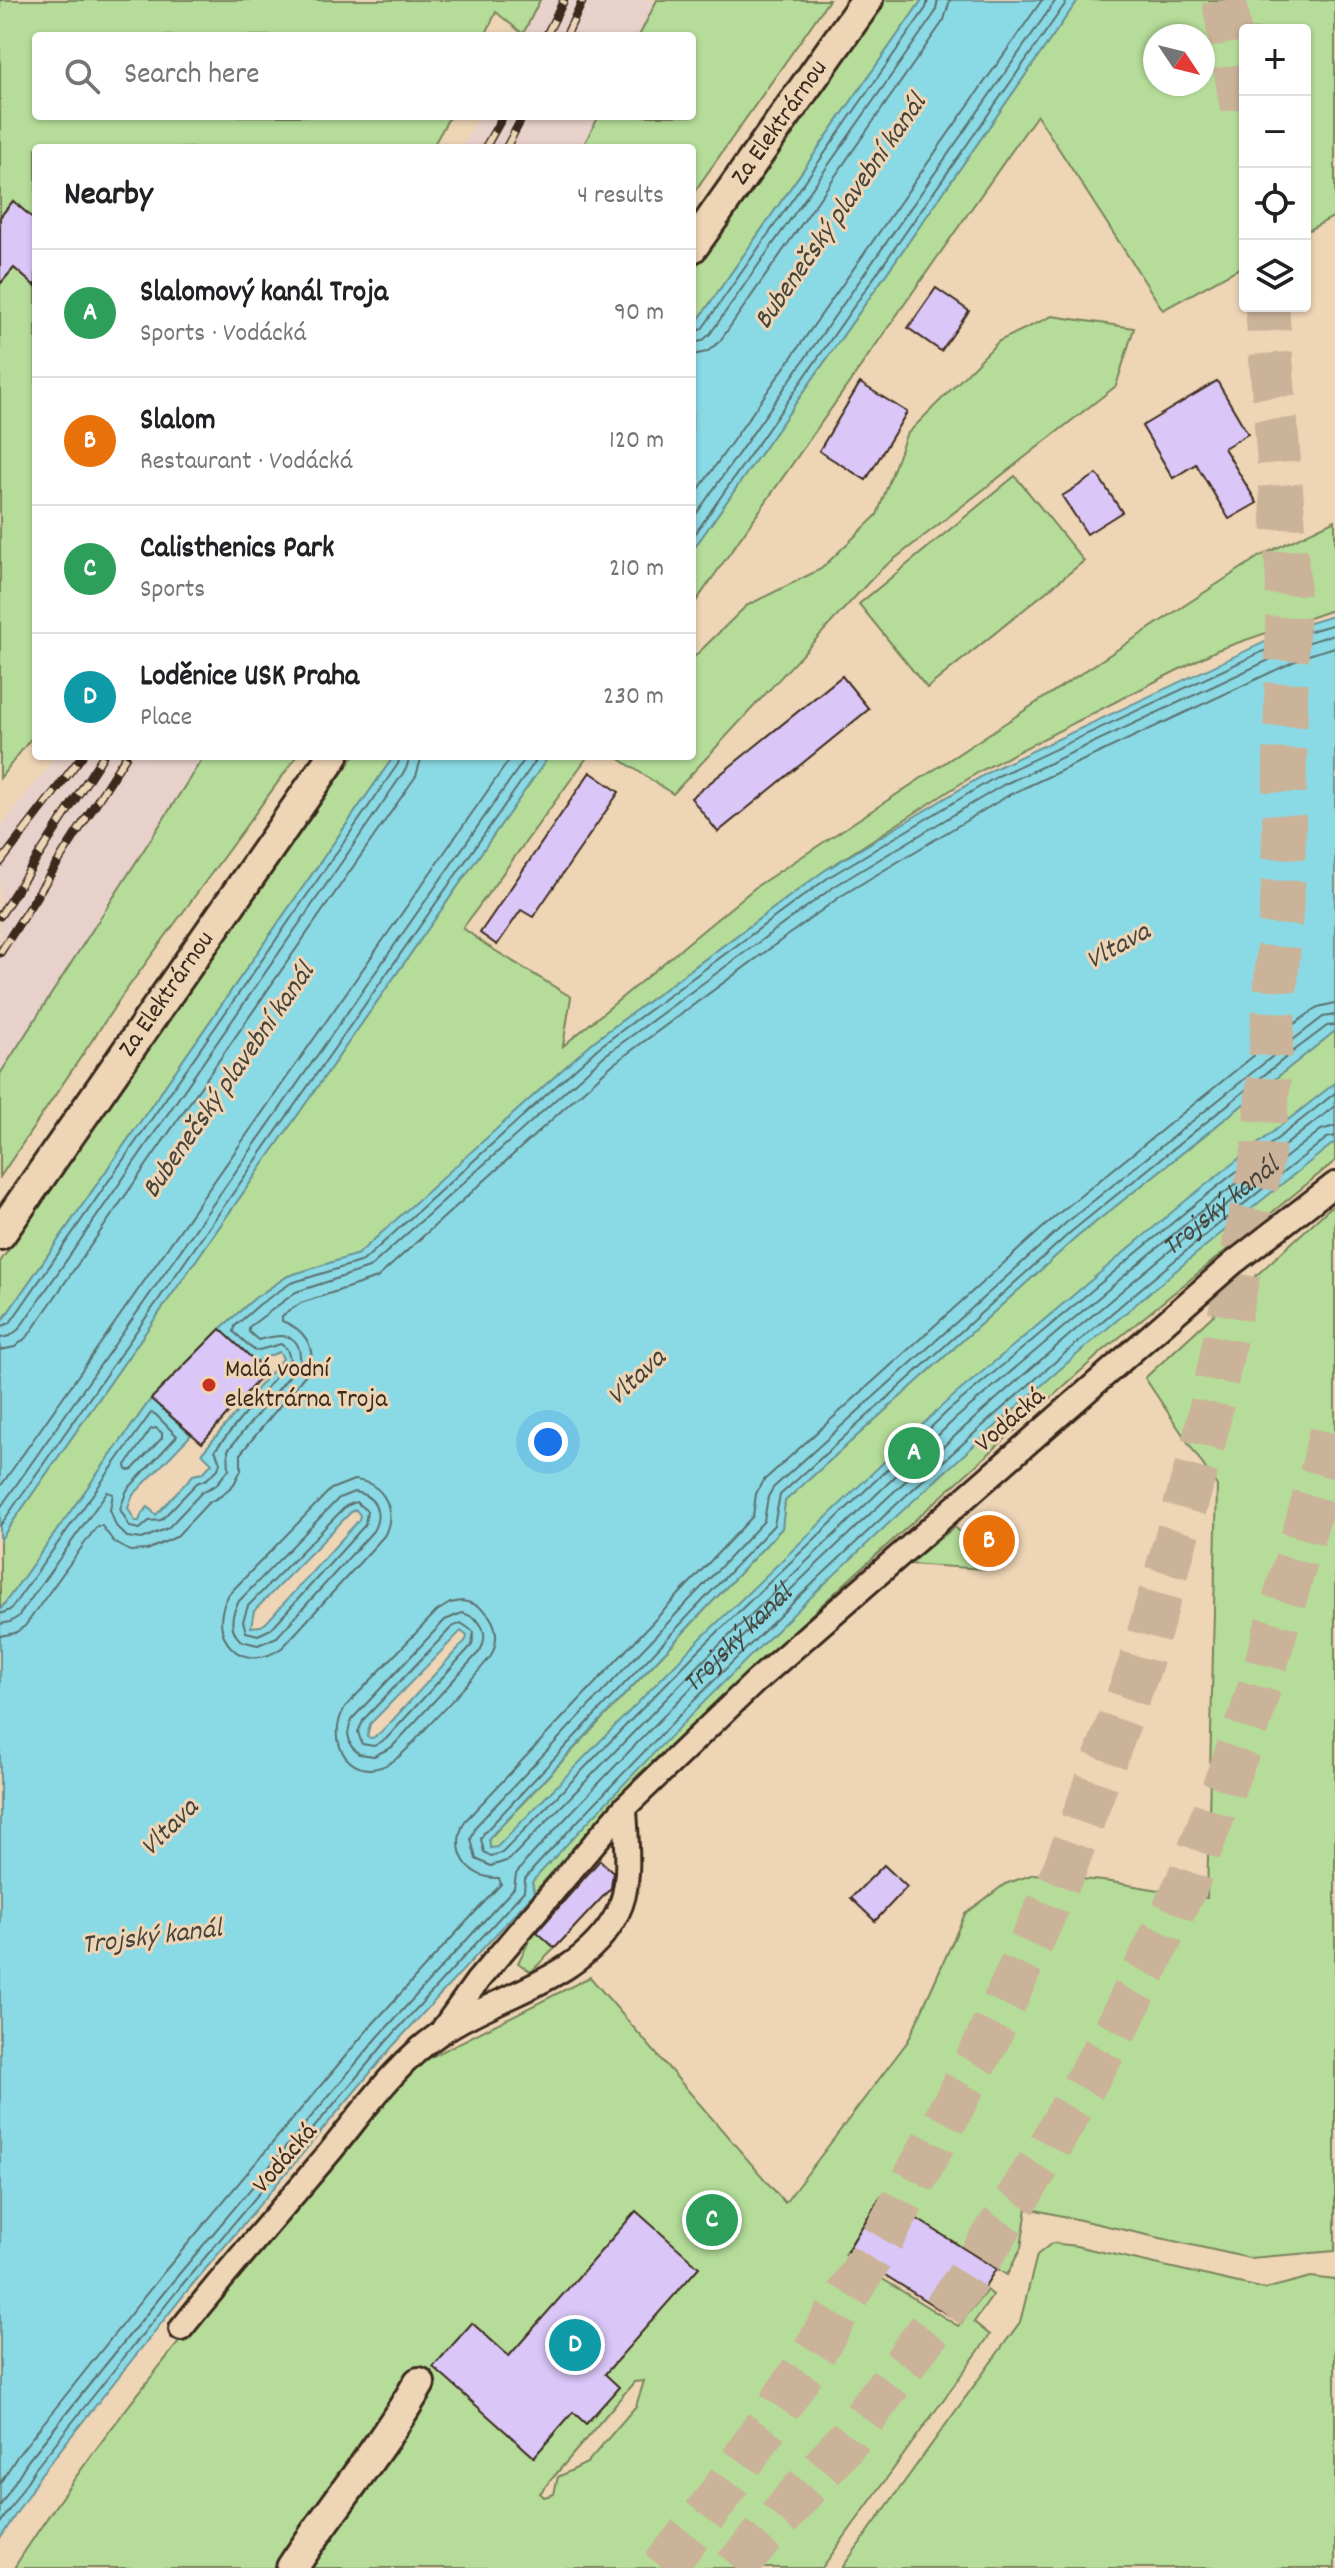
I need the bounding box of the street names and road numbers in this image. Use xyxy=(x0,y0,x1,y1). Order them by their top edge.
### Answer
street label: Za Elektrárnou xyxy=(722,53,837,193)
street label: Za Elektrárnou xyxy=(110,924,224,1065)
street label: Vodácká xyxy=(967,1380,1055,1462)
street label: Vodácká xyxy=(245,2115,327,2203)

